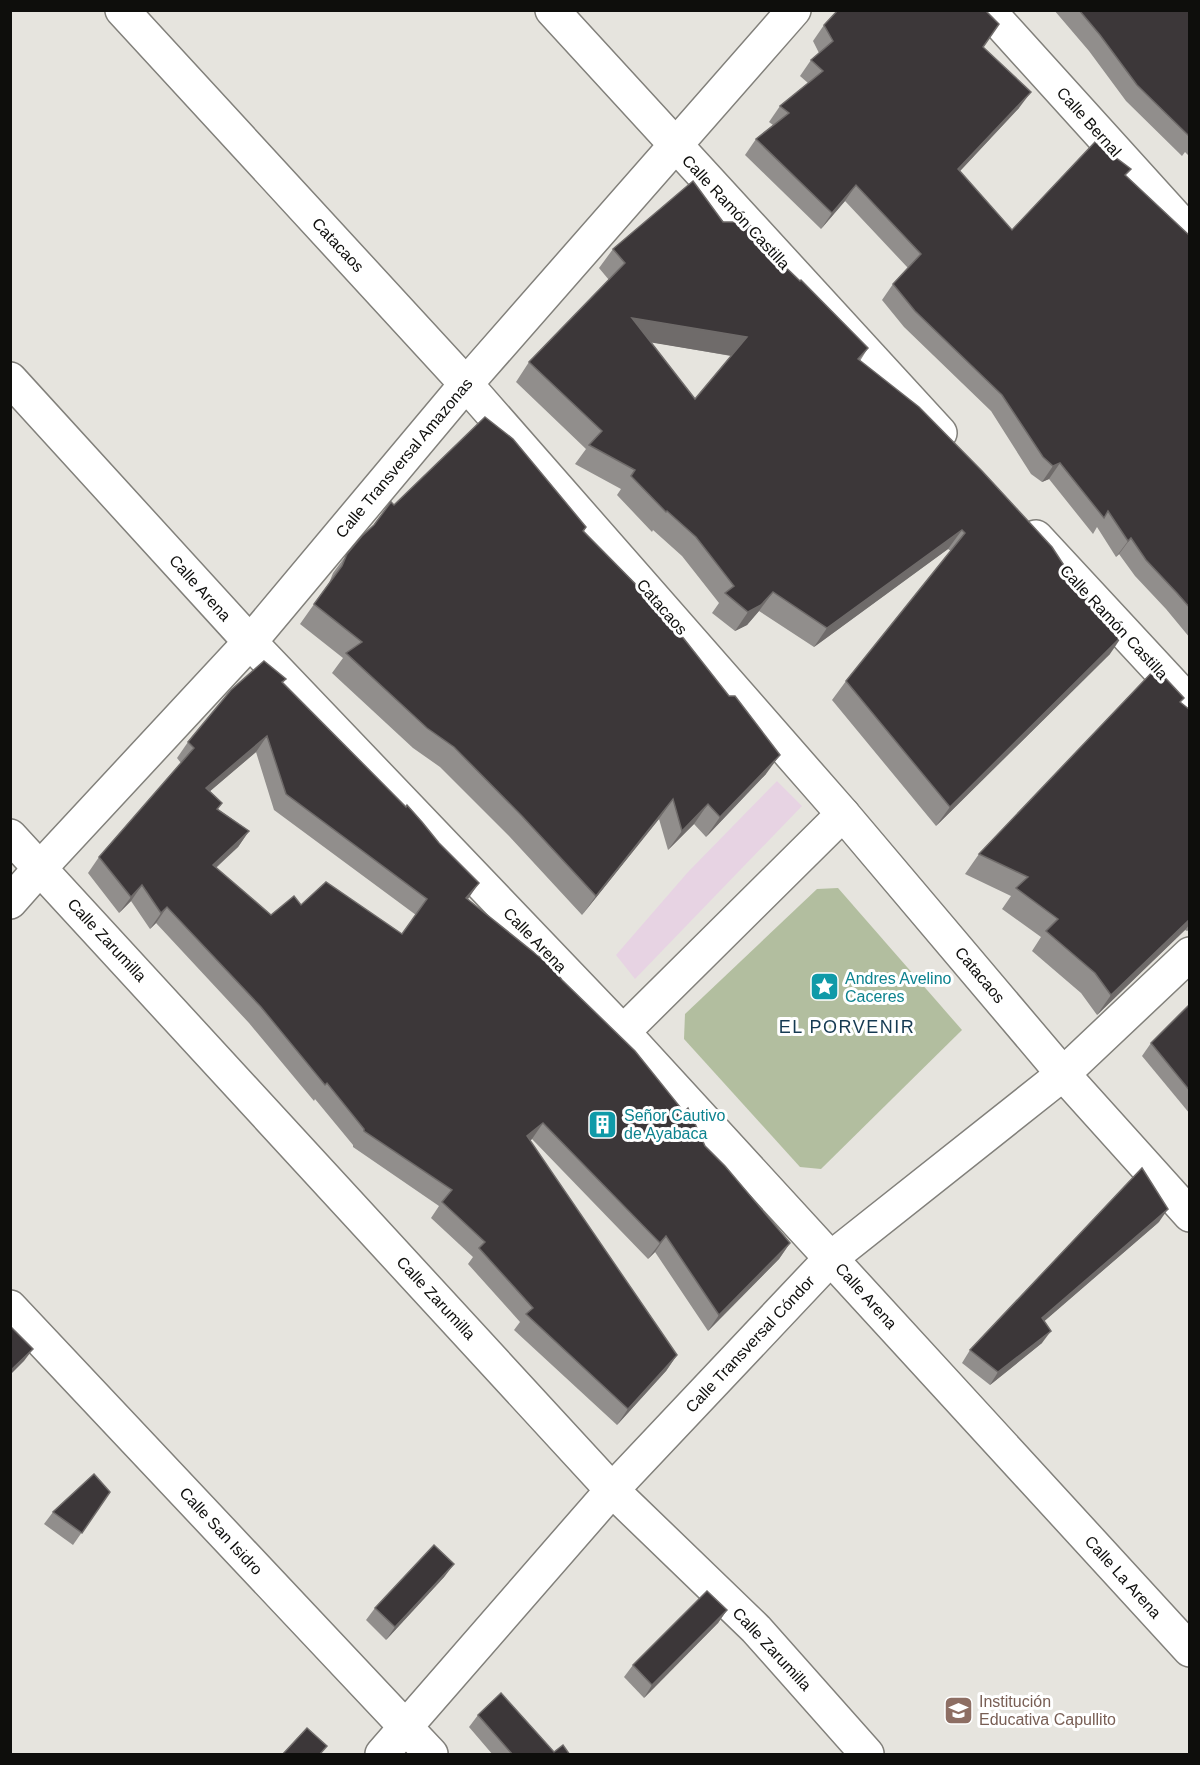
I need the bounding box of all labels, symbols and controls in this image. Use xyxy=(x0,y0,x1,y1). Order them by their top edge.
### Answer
street label: Calle Bernal xyxy=(1054,84,1124,160)
street label: Calle Ramón Castilla xyxy=(679,152,793,272)
street label: Catacaos xyxy=(309,214,367,276)
street label: Calle Transversal Amazonas xyxy=(332,375,476,541)
street label: Calle Arena xyxy=(166,552,234,624)
street label: Calle Ramón Castilla xyxy=(1057,562,1171,682)
street label: Catacaos xyxy=(633,576,691,638)
street label: Calle Zarumilla xyxy=(64,895,150,985)
street label: Calle Arena xyxy=(500,904,570,976)
street label: Catacaos xyxy=(952,944,1008,1006)
place label: Andres Avelino Caceres xyxy=(845,970,952,1005)
place icon: Andres Avelino Caceres xyxy=(808,971,840,1003)
district label: EL PORVENIR xyxy=(779,1017,915,1037)
place label: Señor Cautivo de Ayabaca xyxy=(624,1107,725,1142)
building icon: Señor Cautivo de Ayabaca xyxy=(587,1108,619,1140)
street label: Calle Zarumilla xyxy=(393,1253,479,1343)
street label: Calle Arena xyxy=(832,1260,900,1332)
street label: Calle Transversal Cóndor xyxy=(682,1272,818,1416)
street label: Calle San Isidro xyxy=(176,1484,266,1578)
street label: Calle La Arena xyxy=(1082,1532,1164,1622)
street label: Calle Zarumilla xyxy=(729,1604,815,1694)
place label: Institución Educativa Capullito xyxy=(979,1693,1116,1728)
school or university icon: Institución Educativa Capullito xyxy=(942,1694,974,1726)

